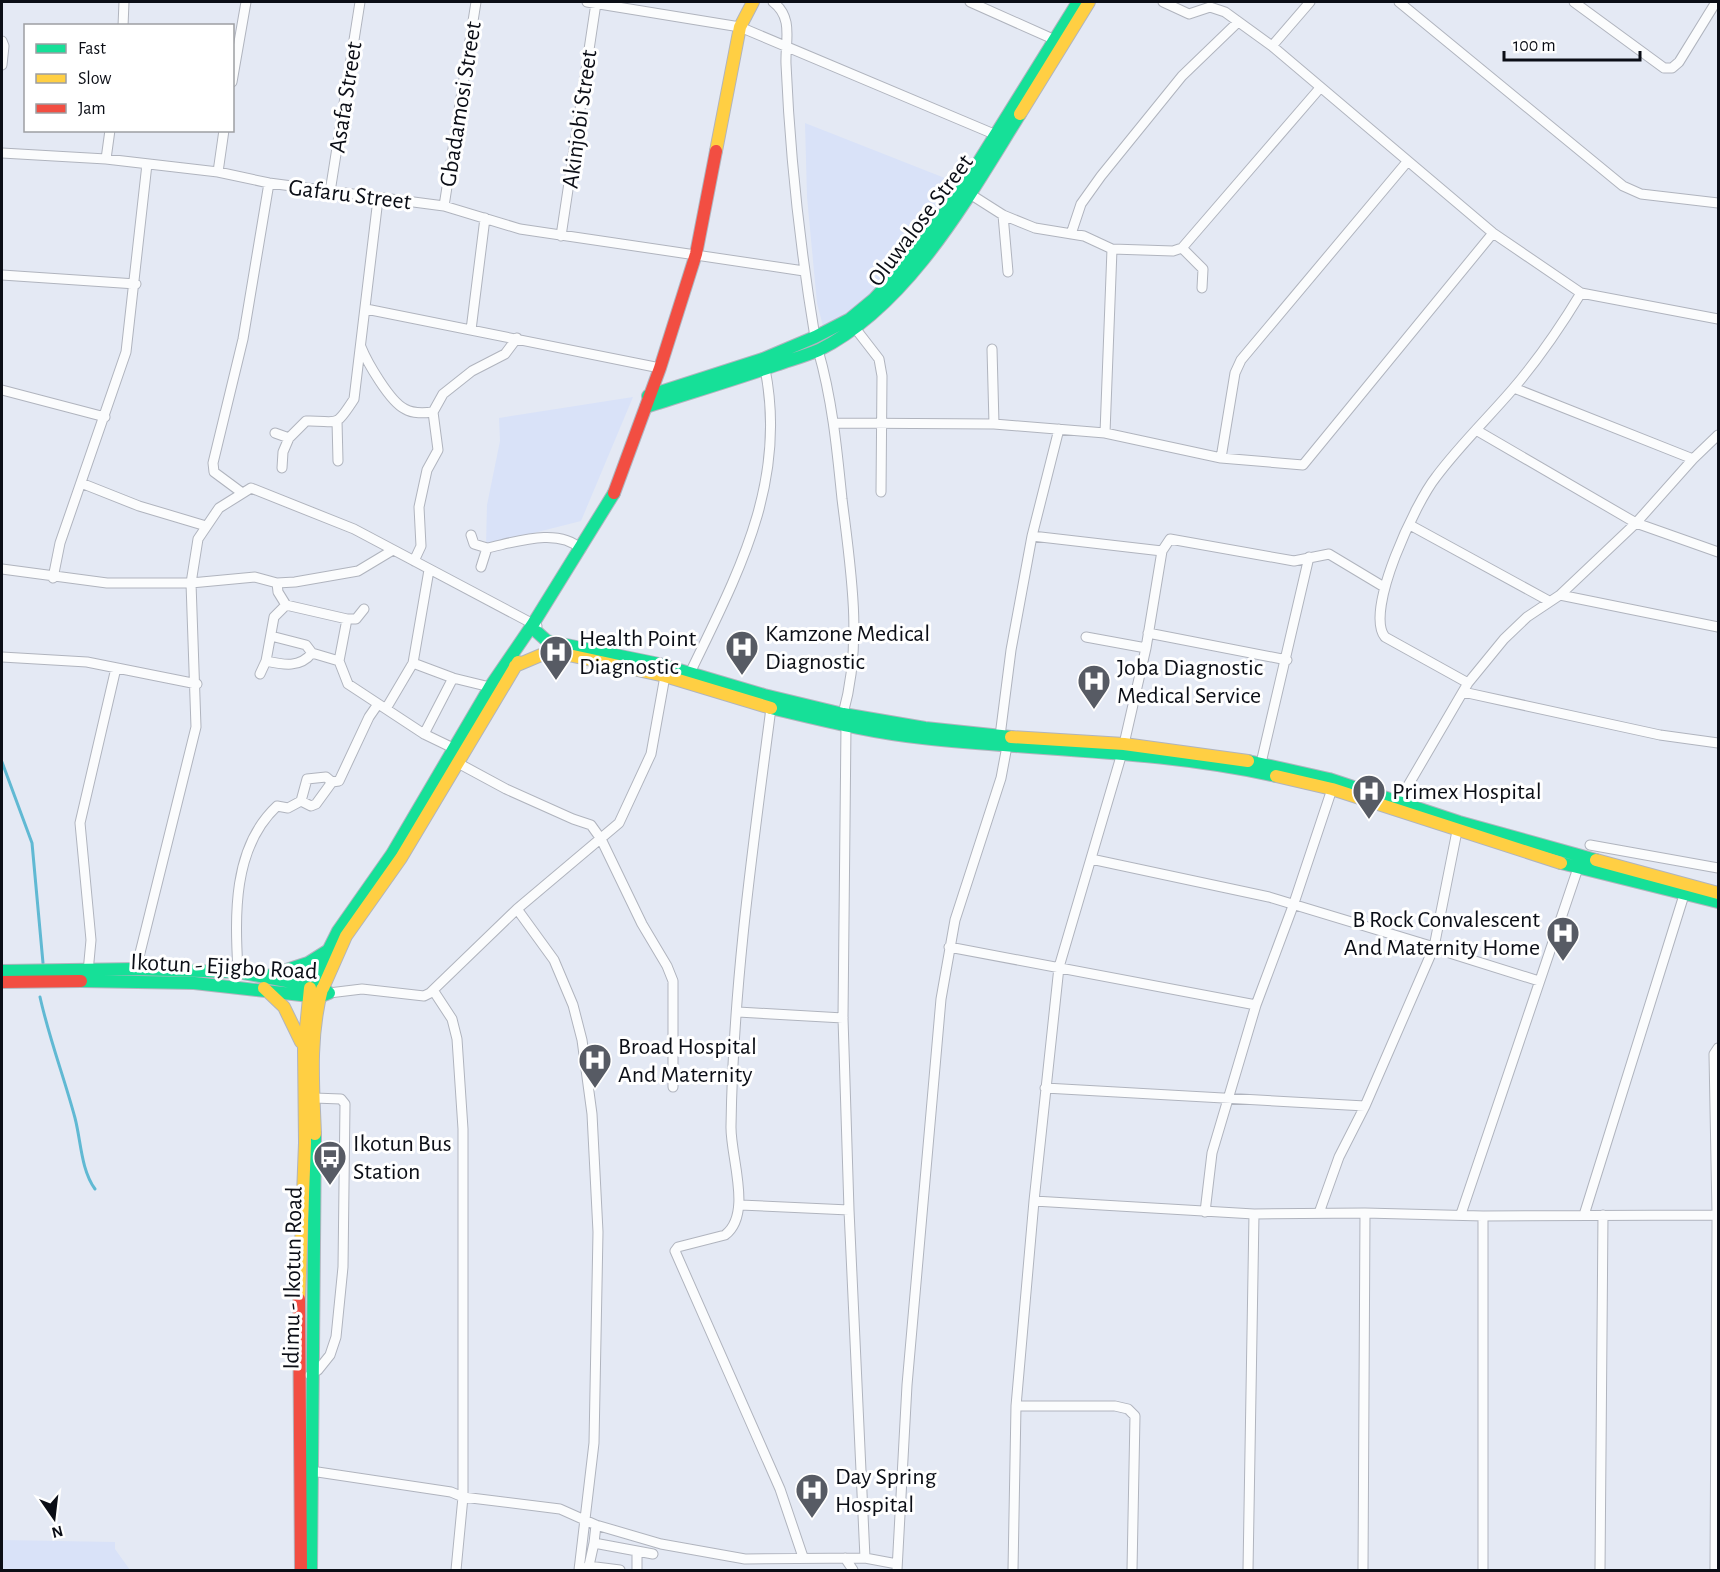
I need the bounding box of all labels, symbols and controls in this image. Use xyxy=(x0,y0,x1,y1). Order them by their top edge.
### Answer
street label: Gbadamosi Street xyxy=(436,19,486,188)
legend xyxy=(24,24,234,132)
scale bar xyxy=(1504,24,1640,62)
text: 100 m xyxy=(1513,37,1556,55)
text: Fast xyxy=(78,40,106,58)
street label: Asafa Street xyxy=(325,40,367,154)
street label: Akinjobi Street xyxy=(558,48,602,190)
text: Slow xyxy=(78,70,111,88)
text: Jam xyxy=(78,100,106,118)
street label: Oluwalose Street xyxy=(864,150,978,291)
street label: Gafaru Street xyxy=(287,176,413,214)
place label: Kamzone Medical Diagnostic xyxy=(765,622,930,674)
place label: Health Point Diagnostic xyxy=(579,627,697,679)
hospital icon: Kamzone Medical Diagnostic xyxy=(724,629,760,676)
hospital icon: Health Point Diagnostic xyxy=(538,634,574,681)
place label: Joba Diagnostic Medical Service xyxy=(1117,656,1263,708)
hospital icon: Joba Diagnostic Medical Service xyxy=(1076,663,1112,710)
hospital icon: Primex Hospital xyxy=(1351,773,1387,820)
place label: Primex Hospital xyxy=(1392,780,1542,804)
place label: B Rock Convalescent And Maternity Home xyxy=(1344,908,1540,960)
hospital icon: B Rock Convalescent And Maternity Home xyxy=(1545,915,1581,962)
street label: Ikotun - Ejigbo Road xyxy=(130,950,318,984)
place label: Broad Hospital And Maternity xyxy=(618,1035,757,1087)
hospital icon: Broad Hospital And Maternity xyxy=(577,1042,613,1089)
place label: Ikotun Bus Station xyxy=(353,1132,452,1184)
bus stop icon: Ikotun Bus Station xyxy=(312,1139,348,1186)
street label: Idimu - Ikotun Road xyxy=(279,1186,307,1370)
place label: Day Spring Hospital xyxy=(835,1465,937,1517)
hospital icon: Day Spring Hospital xyxy=(794,1472,830,1519)
north arrow xyxy=(24,1488,84,1548)
text: N xyxy=(50,1522,65,1541)

